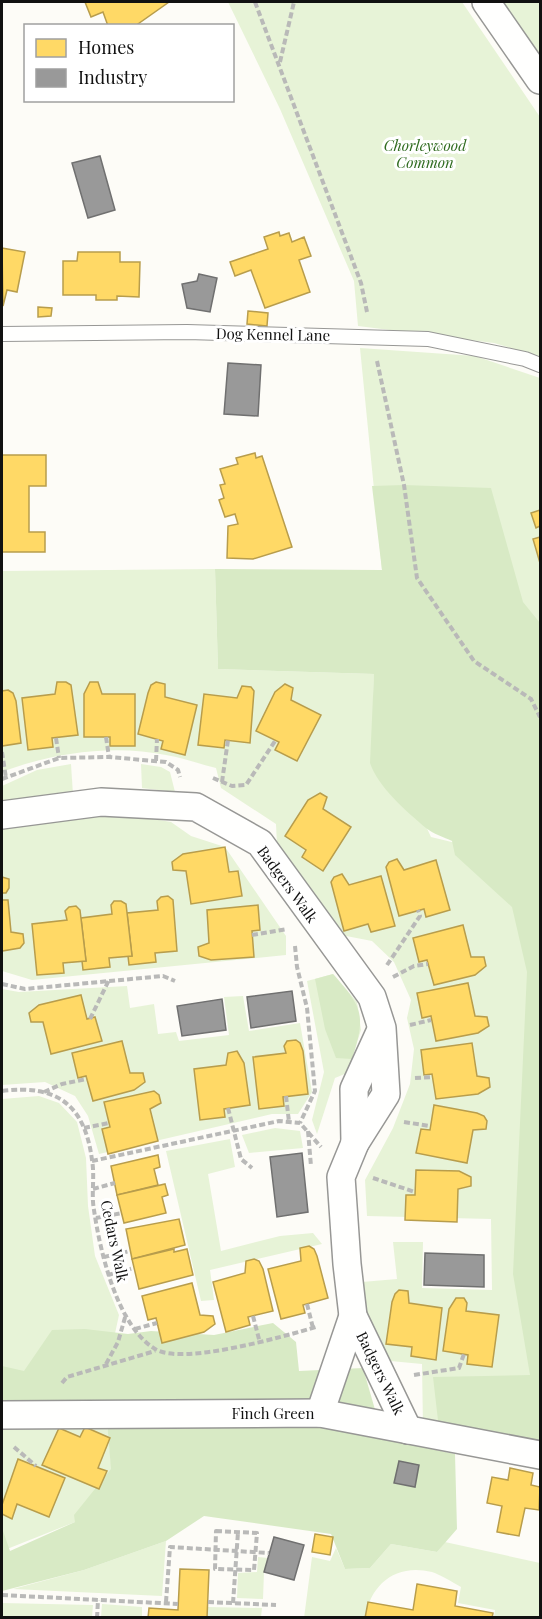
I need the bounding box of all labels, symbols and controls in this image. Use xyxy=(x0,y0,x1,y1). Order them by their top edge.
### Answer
legend xyxy=(24,24,234,102)
text: Homes xyxy=(78,35,134,59)
text: Industry xyxy=(78,65,147,89)
park label: Chorleywood Common xyxy=(384,135,467,172)
street label: Dog Kennel Lane xyxy=(216,323,330,345)
street label: Badgers Walk xyxy=(253,842,323,927)
street label: Cedars Walk xyxy=(97,1198,134,1285)
street label: Badgers Walk xyxy=(352,1328,410,1419)
street label: Finch Green xyxy=(232,1403,314,1423)

